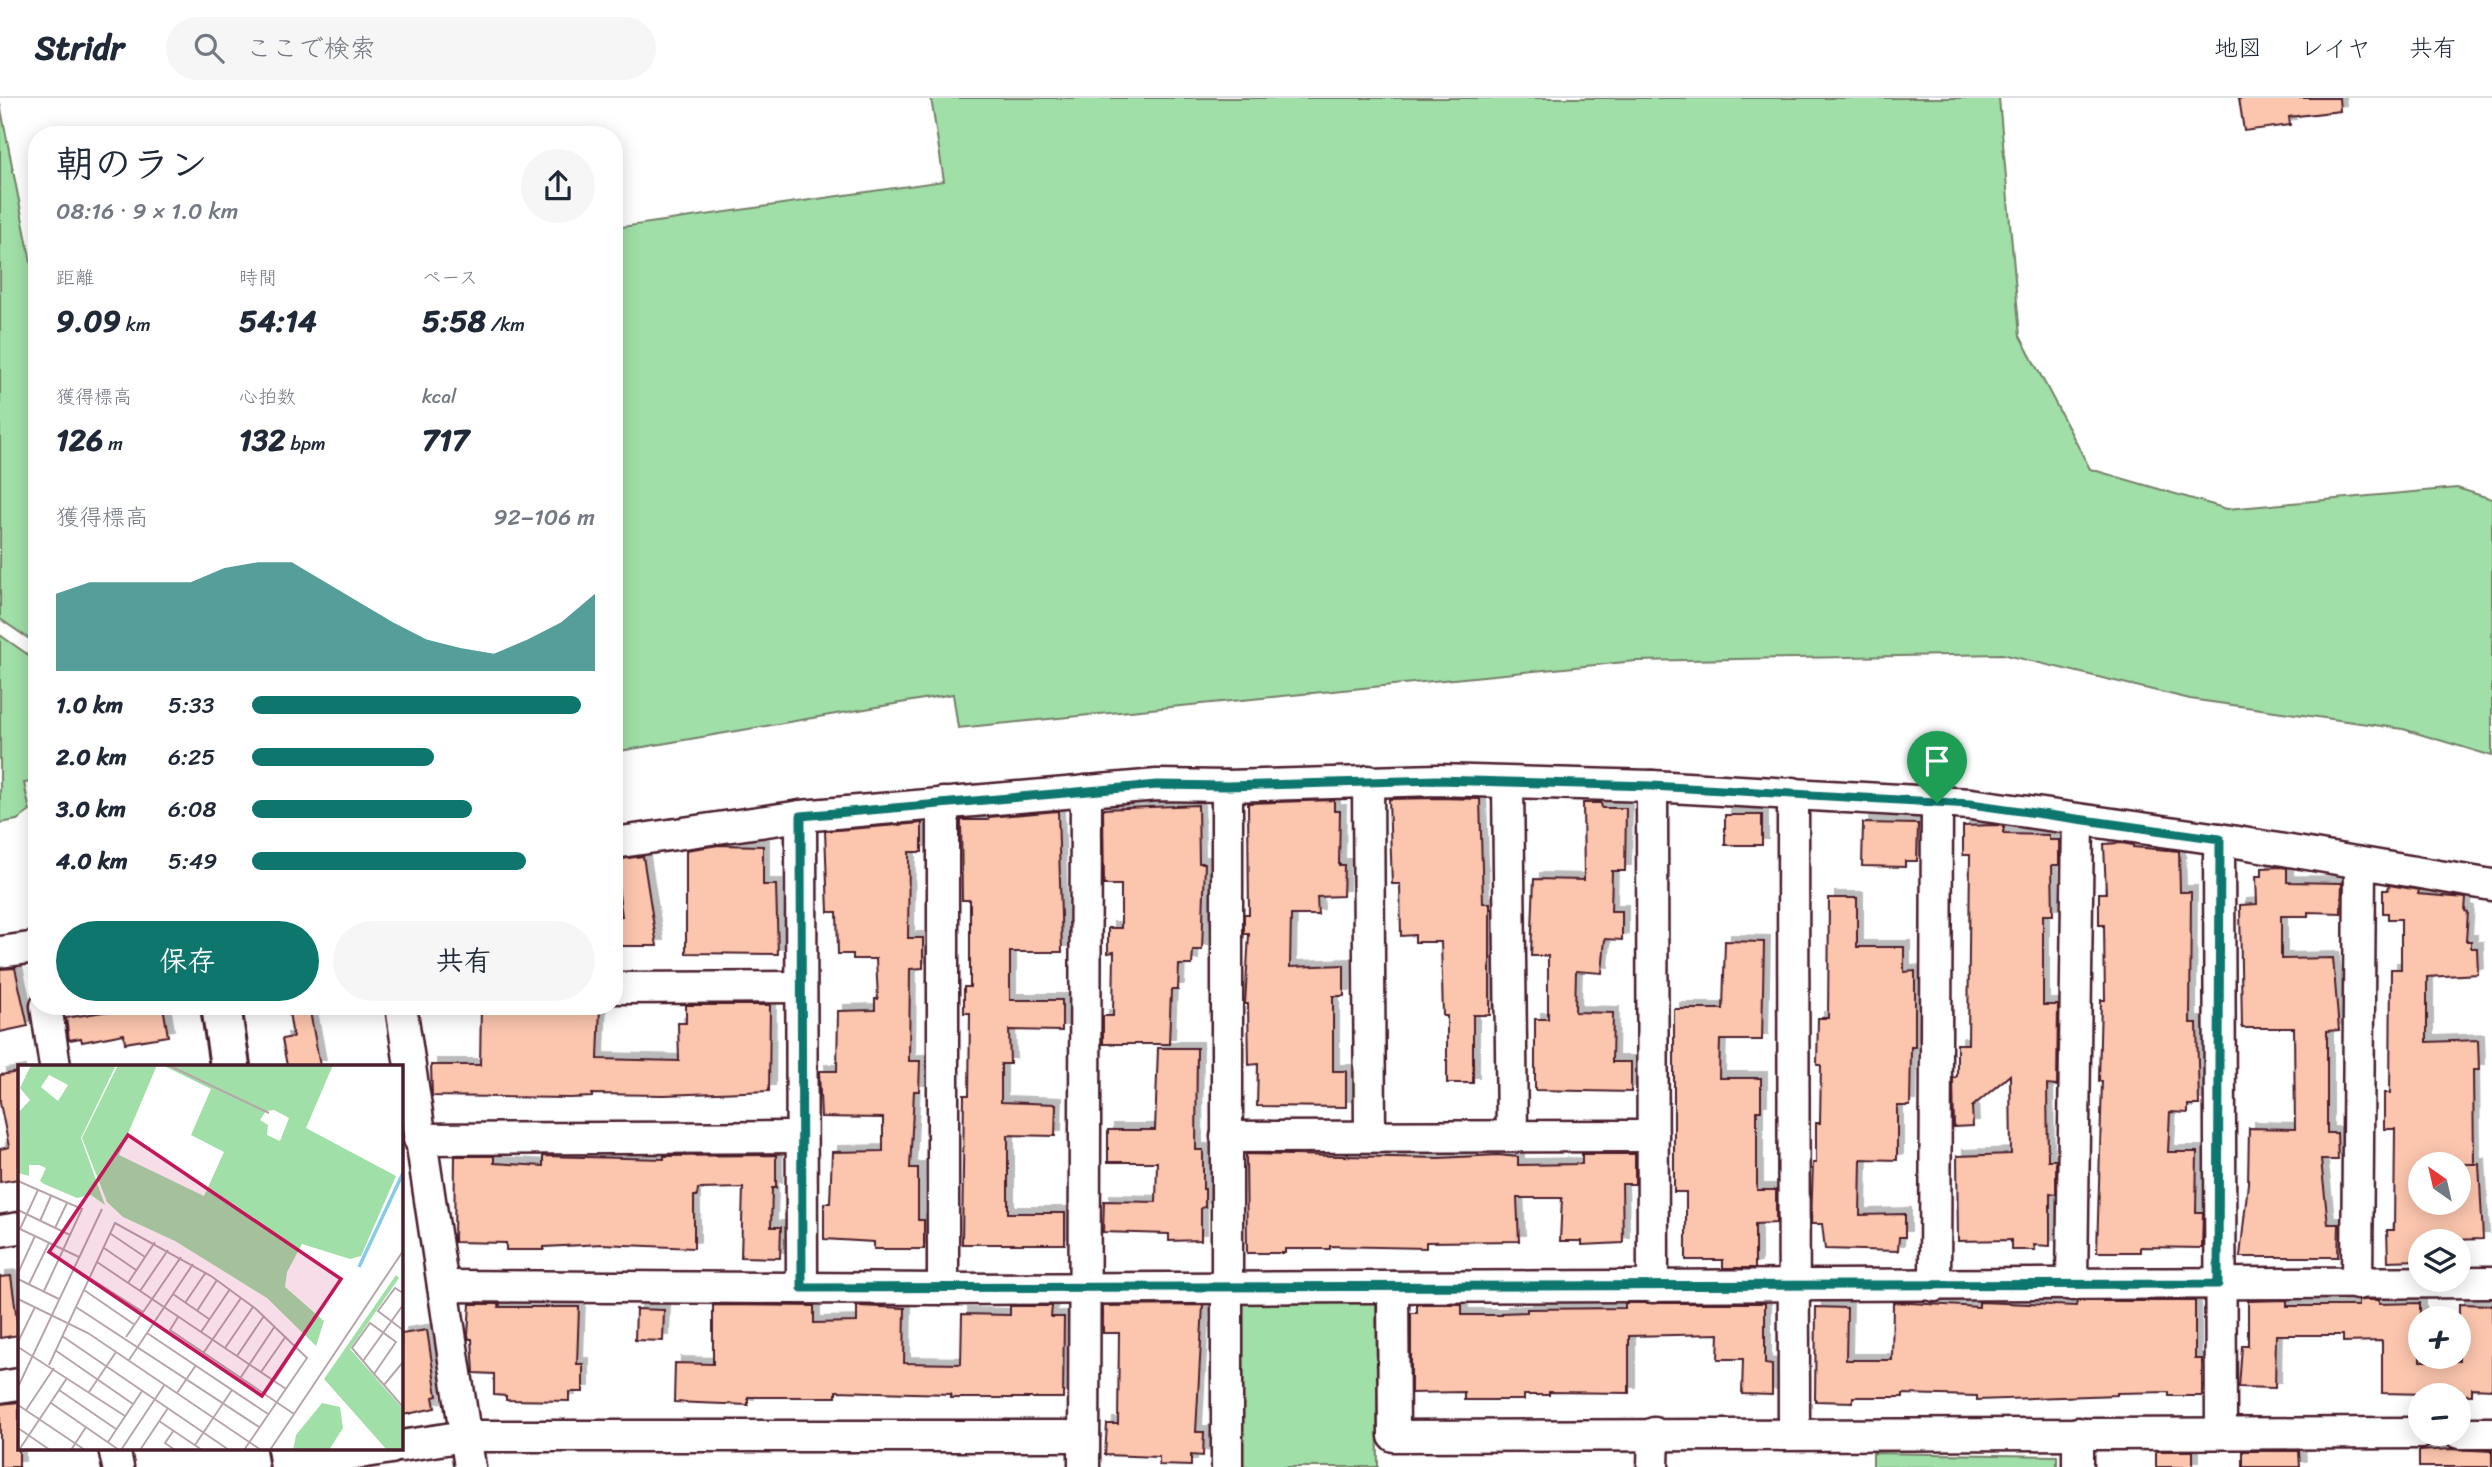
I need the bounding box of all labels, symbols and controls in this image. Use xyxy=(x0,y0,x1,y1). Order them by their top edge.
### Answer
search box xyxy=(166,17,656,80)
text: Stridr xyxy=(35,19,124,77)
text: ここで検索 xyxy=(246,25,376,71)
text: 地図 xyxy=(2214,27,2262,69)
text: レイヤ xyxy=(2300,27,2371,69)
text: 共有 xyxy=(2409,27,2457,69)
icon: search xyxy=(190,29,228,67)
text: 朝のラン xyxy=(56,131,208,198)
button: share xyxy=(521,149,595,223)
text: 08:16 · 9 × 1.0 km xyxy=(56,191,238,232)
text: 距離 xyxy=(56,261,94,294)
text: 時間 xyxy=(239,261,277,294)
text: ペース xyxy=(422,261,478,294)
text: 9.09 xyxy=(56,294,121,348)
text: 54:14 xyxy=(239,294,317,348)
text: 5:58 xyxy=(422,294,486,348)
text: km xyxy=(121,308,151,341)
text: /km xyxy=(486,308,525,341)
text: 獲得標高 xyxy=(56,380,132,413)
text: 心拍数 xyxy=(239,380,296,413)
text: kcal xyxy=(422,380,457,413)
text: 126 xyxy=(56,413,103,467)
text: 132 xyxy=(239,413,286,467)
text: 717 xyxy=(422,413,469,467)
text: m xyxy=(103,427,123,460)
text: bpm xyxy=(286,427,326,460)
text: 獲得標高 xyxy=(56,497,148,538)
text: 92–106 m xyxy=(493,497,595,538)
text: 1.0 km xyxy=(56,685,123,726)
text: 5:33 xyxy=(168,685,214,726)
pin xyxy=(1907,731,1967,803)
text: 2.0 km xyxy=(56,737,127,778)
text: 6:25 xyxy=(168,737,215,778)
icon: arrive xyxy=(1918,742,1956,780)
text: 3.0 km xyxy=(56,789,126,830)
text: 6:08 xyxy=(168,789,216,830)
text: 4.0 km xyxy=(56,841,128,882)
text: 5:49 xyxy=(168,841,218,882)
button: 保存 xyxy=(56,921,319,1001)
button: 共有 xyxy=(333,921,595,1001)
inset map xyxy=(18,1065,402,1450)
north arrow xyxy=(2408,1152,2471,1214)
map controls xyxy=(2408,1152,2471,1446)
button: layers xyxy=(2408,1229,2471,1292)
button: + xyxy=(2408,1306,2471,1369)
button: − xyxy=(2408,1383,2471,1446)

